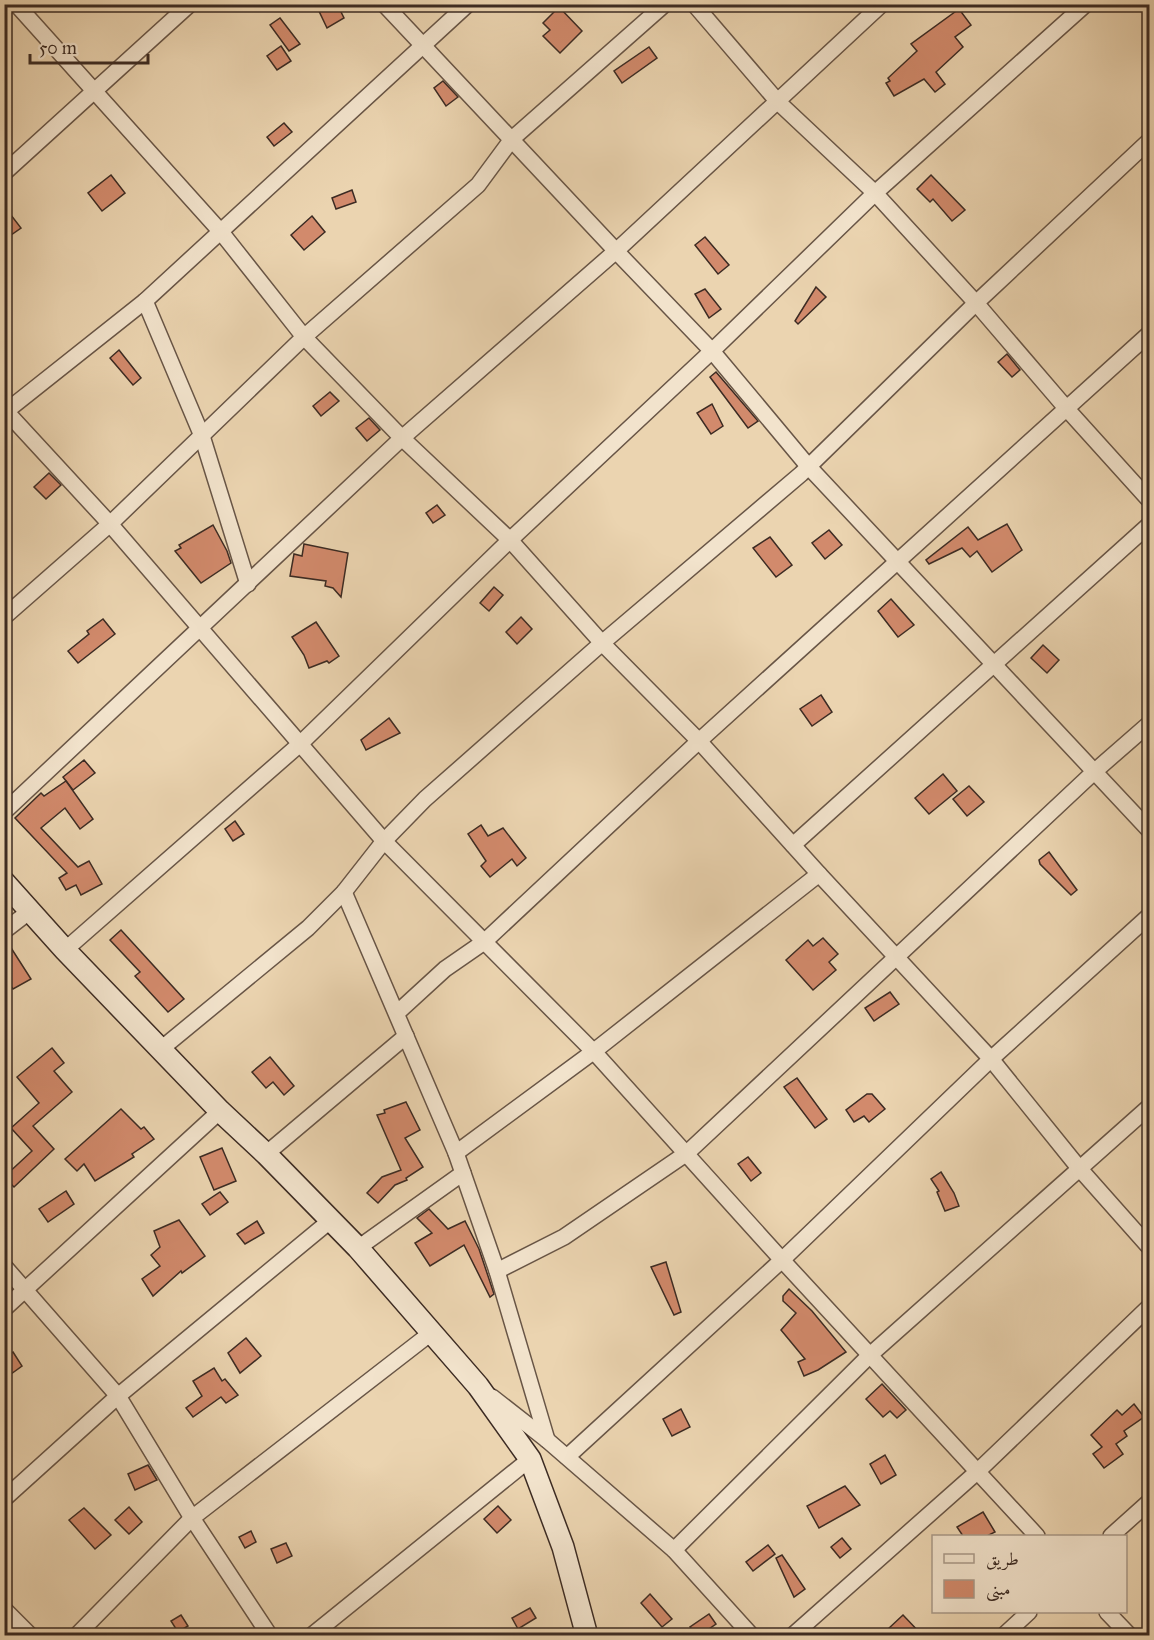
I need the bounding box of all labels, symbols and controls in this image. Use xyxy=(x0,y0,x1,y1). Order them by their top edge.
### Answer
scale bar xyxy=(30,27,148,65)
text: 50 m xyxy=(39,37,77,59)
legend xyxy=(932,1535,1127,1613)
text: طريق xyxy=(986,1548,1019,1571)
text: مبنى xyxy=(986,1578,1011,1602)

